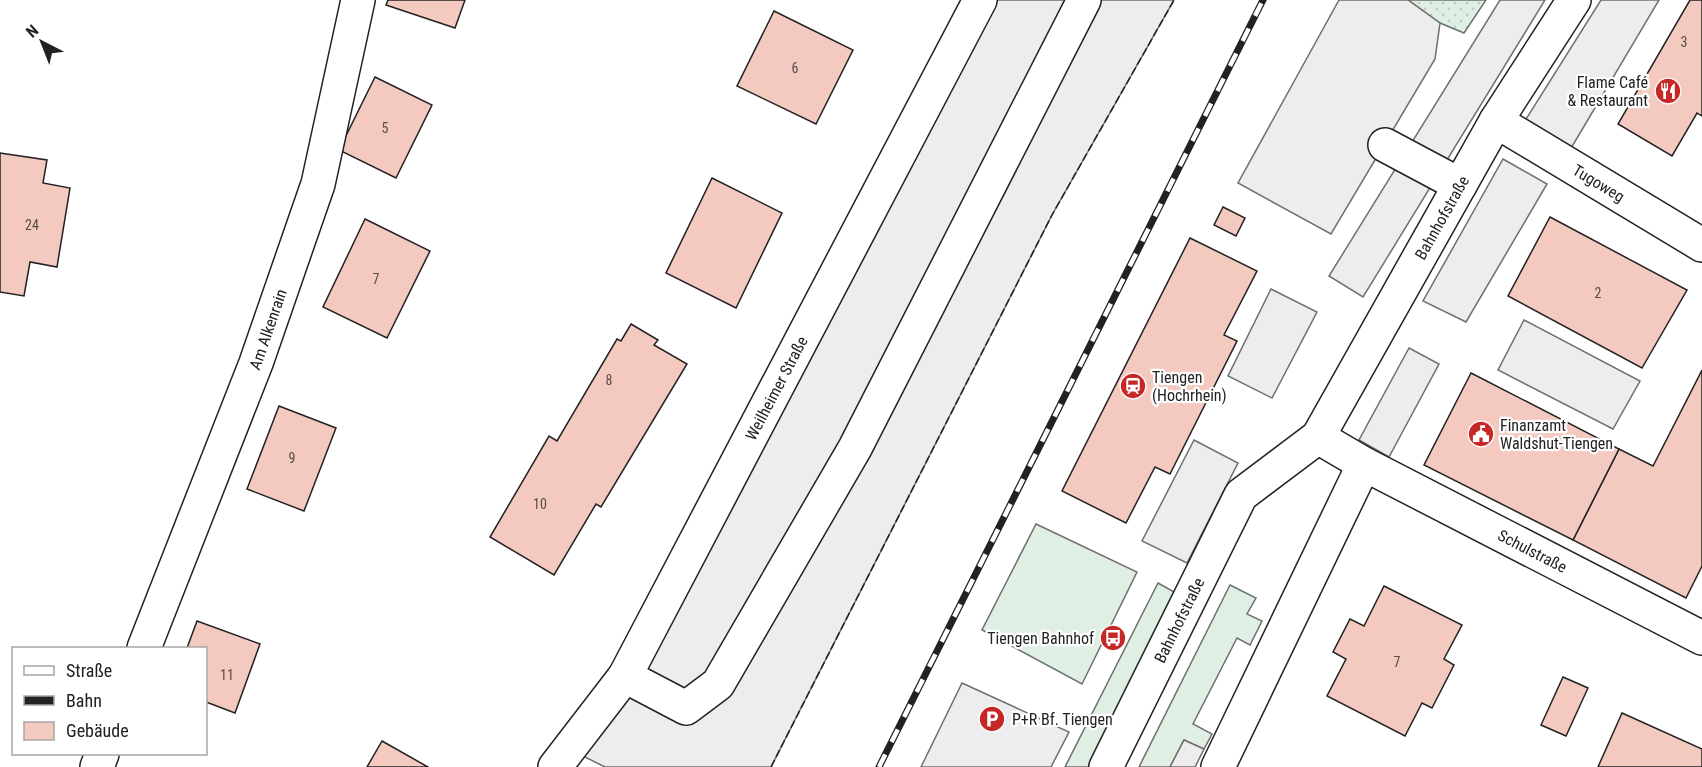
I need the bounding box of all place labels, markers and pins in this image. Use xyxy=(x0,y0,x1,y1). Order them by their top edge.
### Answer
place label: Flame Café & Restaurant xyxy=(1567,73,1648,110)
restaurant icon: Flame Café & Restaurant xyxy=(1653,76,1683,106)
place label: Tiengen (Hochrhein) xyxy=(1152,368,1227,405)
station icon: Tiengen (Hochrhein) xyxy=(1118,371,1148,401)
place label: Finanzamt Waldshut-Tiengen xyxy=(1500,416,1613,453)
public building icon: Finanzamt Waldshut-Tiengen xyxy=(1466,419,1496,449)
bus stop icon: Tiengen Bahnhof xyxy=(1098,623,1128,653)
place label: Tiengen Bahnhof xyxy=(987,629,1094,648)
parking icon: P+R Bf. Tiengen xyxy=(977,704,1007,734)
place label: P+R Bf. Tiengen xyxy=(1012,710,1113,729)

